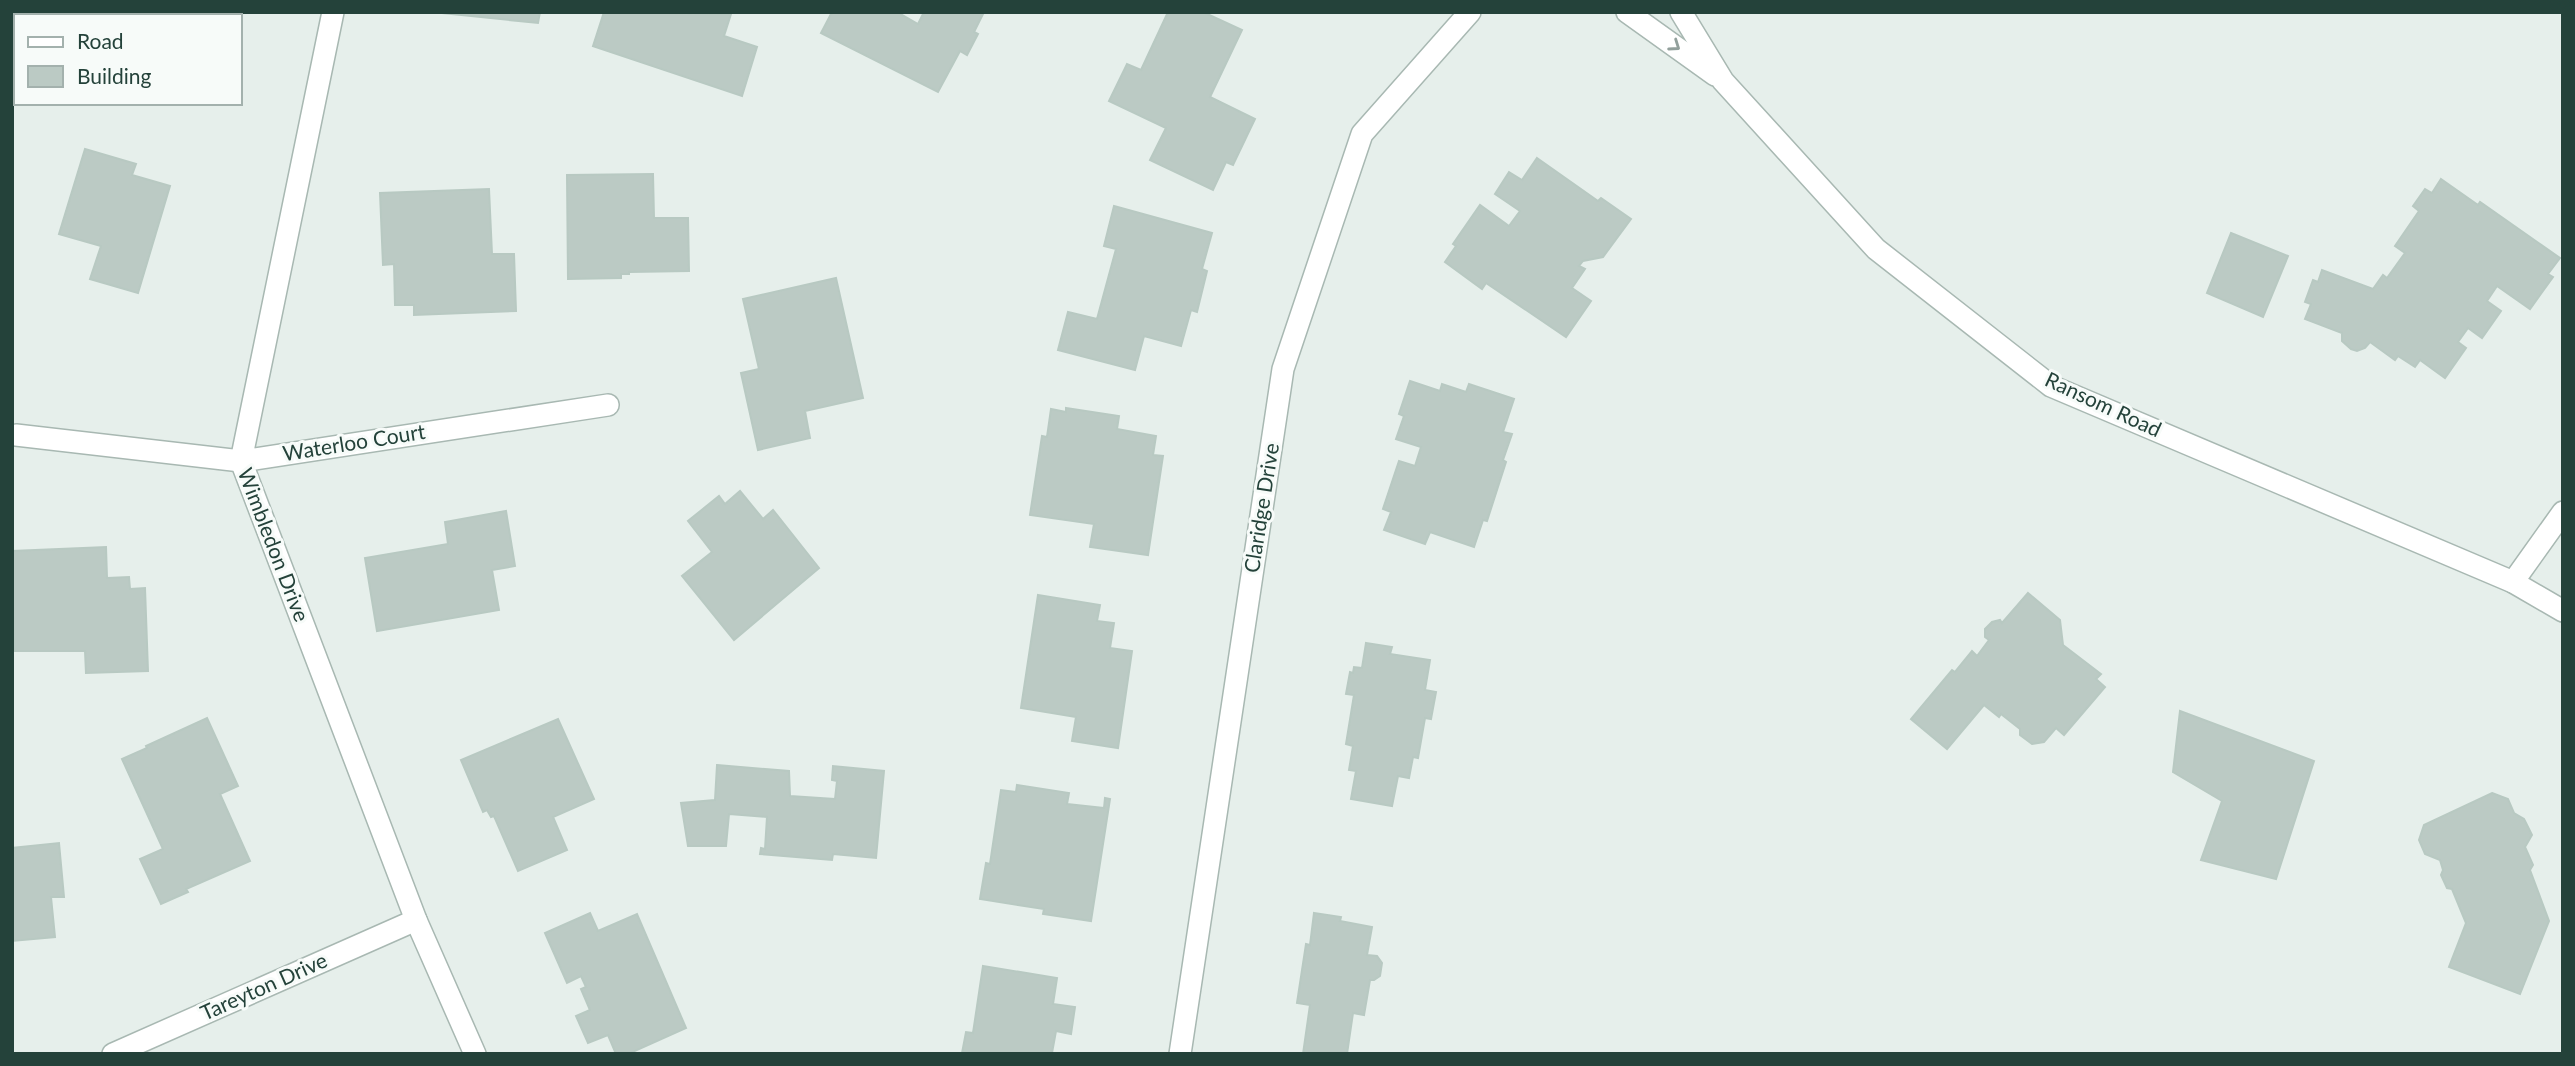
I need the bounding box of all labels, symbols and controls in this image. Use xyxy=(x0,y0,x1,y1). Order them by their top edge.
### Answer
legend xyxy=(14,14,242,105)
text: Road xyxy=(77,28,124,53)
one-way arrow xyxy=(1667,38,1680,51)
text: Building xyxy=(77,63,152,88)
street label: Ransom Road xyxy=(2042,366,2166,441)
street label: Waterloo Court xyxy=(281,418,427,465)
street label: Claridge Drive xyxy=(1238,441,1283,574)
street label: Wimbledon Drive xyxy=(234,464,315,625)
street label: Tareyton Drive xyxy=(196,947,331,1025)

